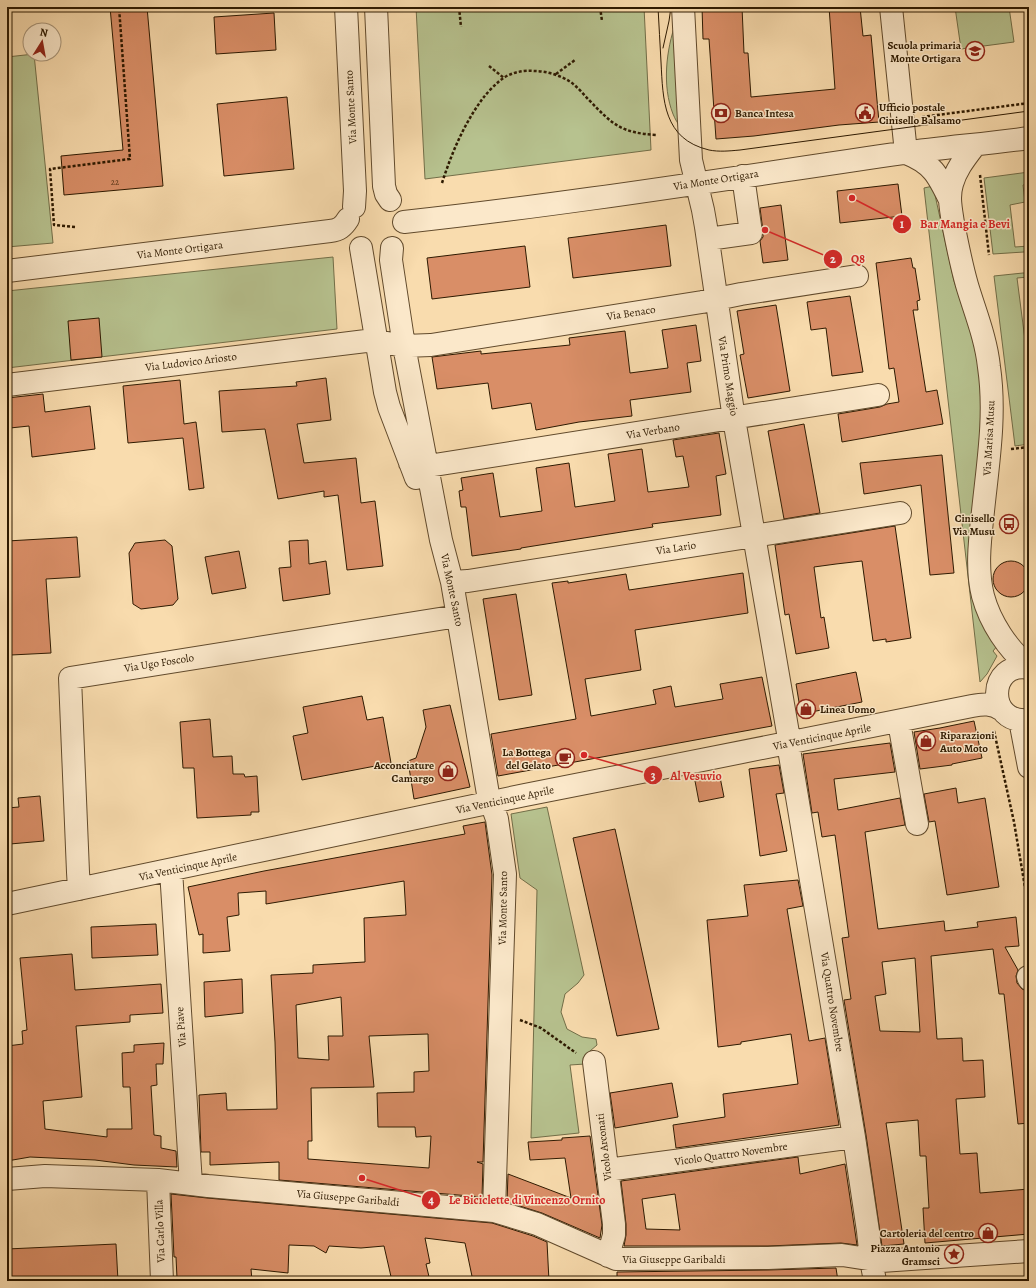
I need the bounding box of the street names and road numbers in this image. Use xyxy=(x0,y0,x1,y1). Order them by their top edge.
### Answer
street label: Via Monte Santo xyxy=(342,69,360,145)
street label: Via Monte Ortigara xyxy=(671,166,761,194)
street label: Via Monte Ortigara xyxy=(135,237,225,263)
street label: Via Benaco xyxy=(605,302,657,324)
street label: Via Primo Maggio xyxy=(714,334,742,418)
street label: Via Ludovico Ariosto xyxy=(143,349,238,375)
street label: Via Marisa Musu xyxy=(979,400,998,477)
street label: Via Verbano xyxy=(624,419,681,443)
street label: Via Lario xyxy=(654,537,698,559)
street label: Via Monte Santo xyxy=(437,551,467,628)
street label: Via Ugo Foscolo xyxy=(122,650,196,676)
street label: Via Venticinque Aprile xyxy=(771,720,872,754)
street label: Via Venticinque Aprile xyxy=(454,782,555,818)
street label: Via Venticinque Aprile xyxy=(137,849,238,885)
street label: Via Monte Santo xyxy=(495,870,511,946)
street label: Via Quattro Novembre xyxy=(817,950,847,1053)
street label: Via Piave xyxy=(172,1006,190,1049)
street label: Vicolo Arconati xyxy=(592,1112,616,1183)
street label: Vicolo Quattro Novembre xyxy=(673,1139,788,1169)
street label: Via Giuseppe Garibaldi xyxy=(295,1186,400,1210)
street label: Via Carlo Villa xyxy=(151,1198,169,1264)
street label: Via Giuseppe Garibaldi xyxy=(622,1252,726,1267)

